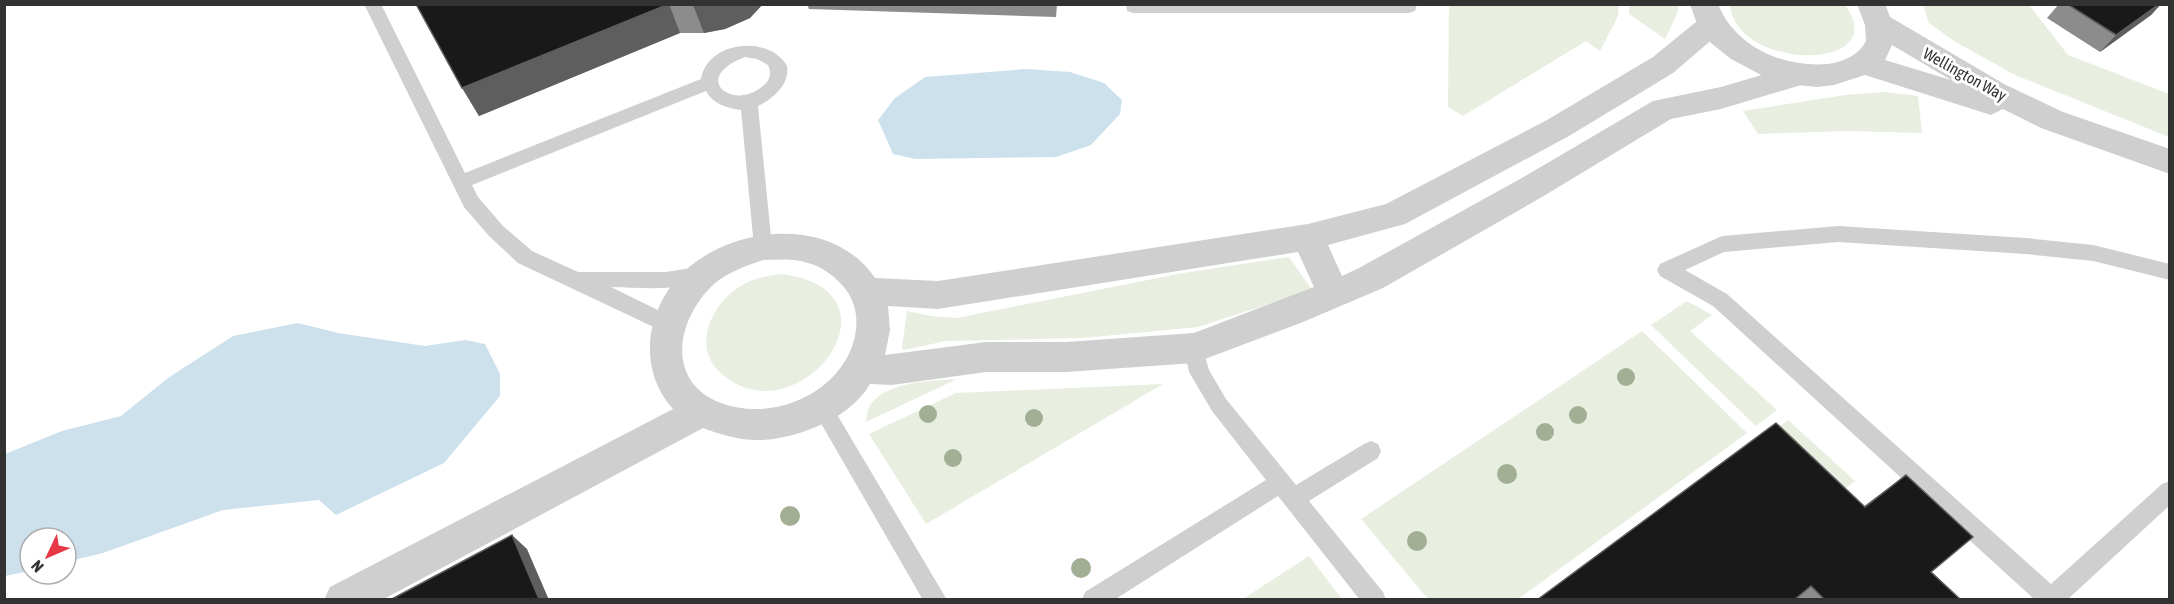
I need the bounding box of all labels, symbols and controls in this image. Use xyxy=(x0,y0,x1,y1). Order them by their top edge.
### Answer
street label: Wellington Way xyxy=(1920,44,2010,105)
north arrow xyxy=(18,526,78,586)
text: N xyxy=(27,557,47,576)

